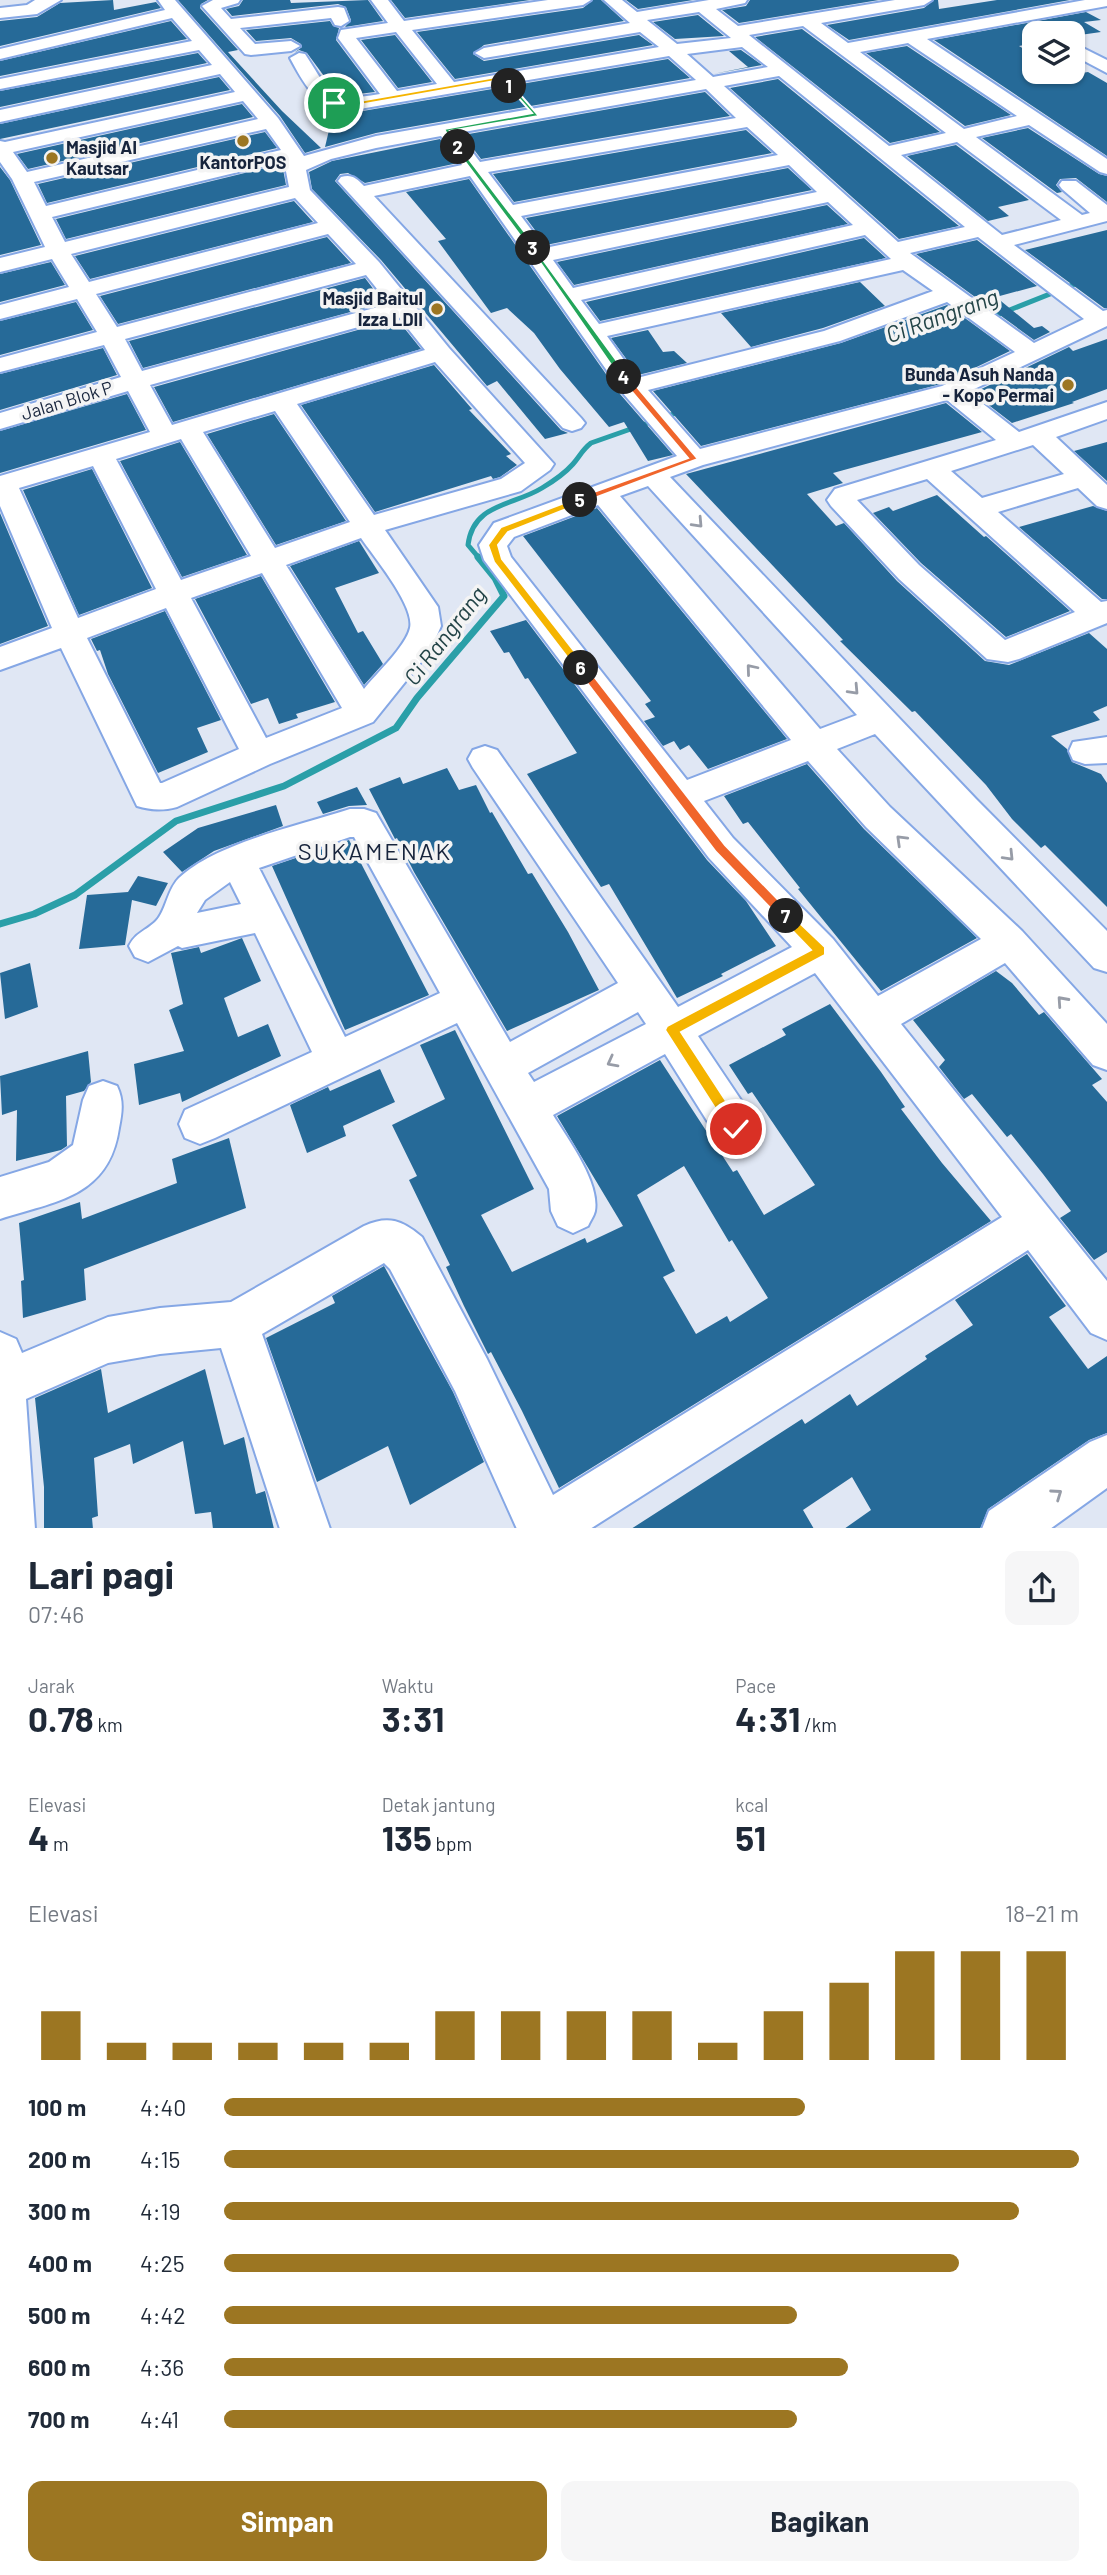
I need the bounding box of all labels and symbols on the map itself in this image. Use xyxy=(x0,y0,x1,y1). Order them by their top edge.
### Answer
pin: 1 xyxy=(491,68,526,104)
pin xyxy=(304,73,364,133)
pin: 2 xyxy=(440,130,476,164)
marker: KantorPOS xyxy=(235,133,251,149)
place label: Masjid Al Kautsar xyxy=(66,136,137,179)
marker: Masjid Al Kautsar xyxy=(44,150,60,166)
place label: KantorPOS xyxy=(200,151,287,173)
pin: 3 xyxy=(516,230,550,266)
water label: Ci Rangrang xyxy=(882,282,1002,348)
place label: Masjid Baitul Izza LDII xyxy=(322,287,423,330)
marker: Masjid Baitul Izza LDII xyxy=(429,301,445,317)
pin: 4 xyxy=(606,360,642,394)
place label: Bunda Asuh Nanda - Kopo Permai xyxy=(905,363,1054,406)
street label: Jalan Blok P xyxy=(18,376,115,424)
marker: Bunda Asuh Nanda - Kopo Permai xyxy=(1060,377,1076,393)
pin: 5 xyxy=(562,482,598,518)
one-way arrow xyxy=(690,515,703,528)
water label: Ci Rangrang xyxy=(397,580,491,690)
pin: 6 xyxy=(564,650,598,686)
one-way arrow xyxy=(747,665,759,678)
one-way arrow xyxy=(845,682,858,695)
one-way arrow xyxy=(897,835,910,848)
district label: SUKAMENAK xyxy=(298,836,452,865)
one-way arrow xyxy=(1001,848,1014,861)
pin: 7 xyxy=(768,898,804,934)
one-way arrow xyxy=(1057,996,1070,1009)
one-way arrow xyxy=(607,1054,619,1067)
pin xyxy=(706,1099,766,1159)
one-way arrow xyxy=(1049,1490,1062,1502)

